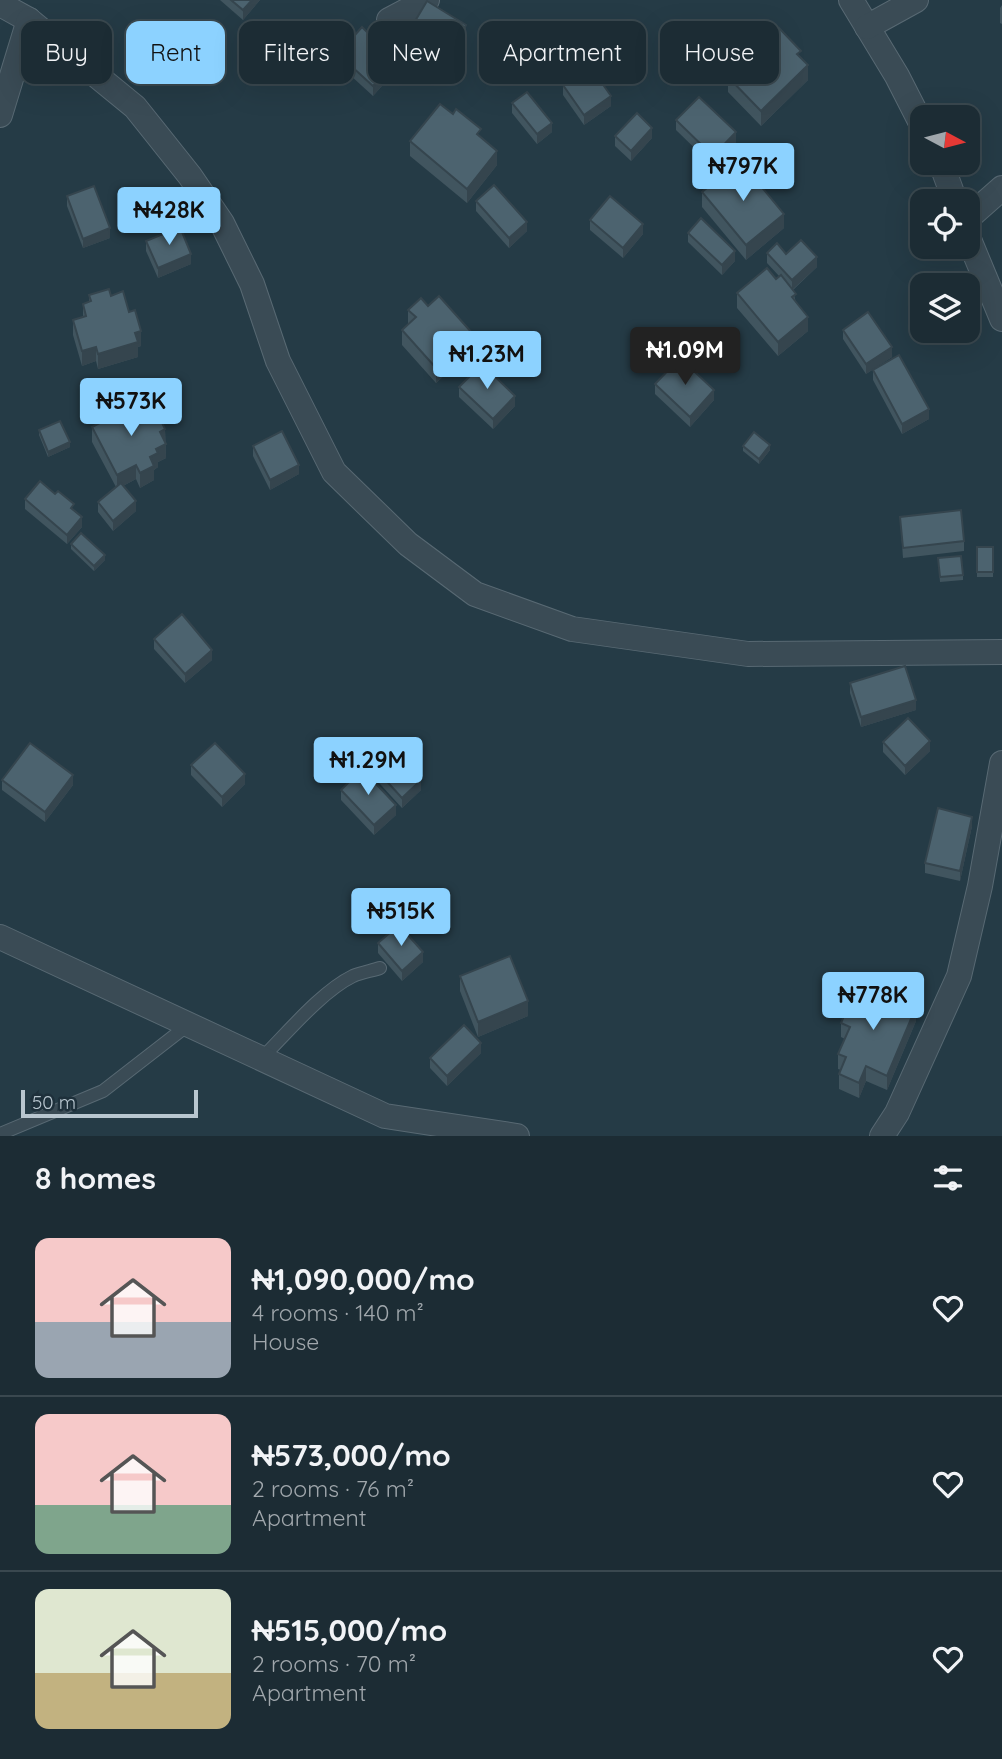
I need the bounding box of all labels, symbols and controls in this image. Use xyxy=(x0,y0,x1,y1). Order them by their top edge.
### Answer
chip: Buy xyxy=(21,21,112,84)
chip: Rent xyxy=(126,21,225,84)
chip: Filters xyxy=(239,21,354,84)
chip: New xyxy=(368,21,465,84)
chip: Apartment xyxy=(479,21,646,84)
chip: House xyxy=(660,21,779,84)
north arrow xyxy=(910,105,980,175)
map controls xyxy=(910,105,980,343)
pin: ₦797K xyxy=(694,144,792,203)
text: ₦797K xyxy=(708,151,778,180)
pin: ₦428K xyxy=(120,188,218,247)
button: locate xyxy=(910,189,980,259)
text: ₦428K xyxy=(133,195,205,224)
button: layers xyxy=(910,273,980,343)
pin: ₦1.09M xyxy=(628,328,742,387)
pin: ₦1.23M xyxy=(430,332,544,391)
text: ₦1.09M xyxy=(646,335,724,364)
text: ₦1.23M xyxy=(449,339,525,368)
pin: ₦573K xyxy=(82,378,180,438)
text: ₦573K xyxy=(96,386,166,415)
pin: ₦1.29M xyxy=(311,738,425,797)
text: ₦1.29M xyxy=(330,745,406,774)
pin: ₦515K xyxy=(352,888,450,948)
text: ₦515K xyxy=(367,896,435,925)
pin: ₦778K xyxy=(824,972,922,1032)
text: ₦778K xyxy=(838,980,908,1009)
scale bar xyxy=(21,1087,198,1119)
text: 50 m xyxy=(32,1090,76,1114)
text: 8 homes xyxy=(35,1159,156,1197)
icon: filters xyxy=(929,1159,967,1197)
text: ₦1,090,000/mo xyxy=(252,1260,475,1298)
icon: home xyxy=(91,1266,175,1350)
icon: heart xyxy=(929,1289,967,1327)
text: 4 rooms · 140 m² xyxy=(252,1298,424,1327)
text: House xyxy=(252,1327,319,1356)
text: ₦573,000/mo xyxy=(252,1436,451,1474)
icon: home xyxy=(91,1442,175,1526)
icon: heart xyxy=(929,1465,967,1503)
text: 2 rooms · 76 m² xyxy=(252,1474,414,1503)
text: Apartment xyxy=(252,1503,366,1532)
text: ₦515,000/mo xyxy=(252,1611,447,1649)
icon: home xyxy=(91,1617,175,1701)
icon: heart xyxy=(929,1640,967,1678)
text: 2 rooms · 70 m² xyxy=(252,1649,416,1678)
text: Apartment xyxy=(252,1678,366,1707)

